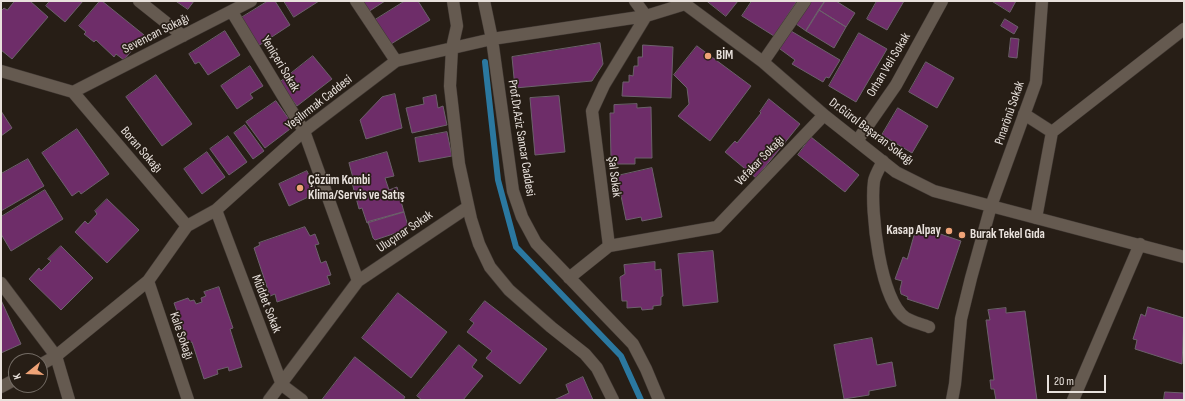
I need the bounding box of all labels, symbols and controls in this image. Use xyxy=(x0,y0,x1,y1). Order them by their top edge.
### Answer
street label: Sevencan Sokağı xyxy=(120,11,192,57)
street label: Orhan Veli Sokak xyxy=(864,30,914,100)
street label: Yeniçeri Sokak xyxy=(257,33,303,95)
place label: BİM xyxy=(716,48,733,64)
marker: BİM xyxy=(703,51,713,61)
street label: Yeşilırmak Caddesi xyxy=(283,72,355,134)
street label: Prof.Dr.Aziz Sancar Caddesi xyxy=(504,79,538,197)
street label: Pınarönü Sokak xyxy=(992,79,1028,147)
street label: Dr.Gürol Başaran Sokağı xyxy=(826,95,916,169)
street label: Boran Sokağı xyxy=(117,124,165,176)
street label: Vefakar Sokağı xyxy=(732,133,788,189)
street label: Şal Sokak xyxy=(604,156,624,198)
place label: Çözüm Kombi Klima/Servis ve Satış xyxy=(308,173,405,204)
marker: Çözüm Kombi Klima/Servis ve Satış xyxy=(295,183,305,193)
street label: Uluçınar Sokak xyxy=(374,208,436,256)
place label: Kasap Alpay xyxy=(886,223,941,239)
marker: Kasap Alpay xyxy=(944,226,954,236)
place label: Burak Tekel Gıda xyxy=(970,227,1045,243)
marker: Burak Tekel Gıda xyxy=(957,230,967,240)
street label: Müddet Sokak xyxy=(248,273,284,335)
street label: Kale Sokağı xyxy=(166,310,196,362)
north arrow xyxy=(8,353,48,393)
scale bar xyxy=(1049,367,1108,393)
text: K xyxy=(10,372,24,381)
text: 20 m xyxy=(1054,374,1074,389)

